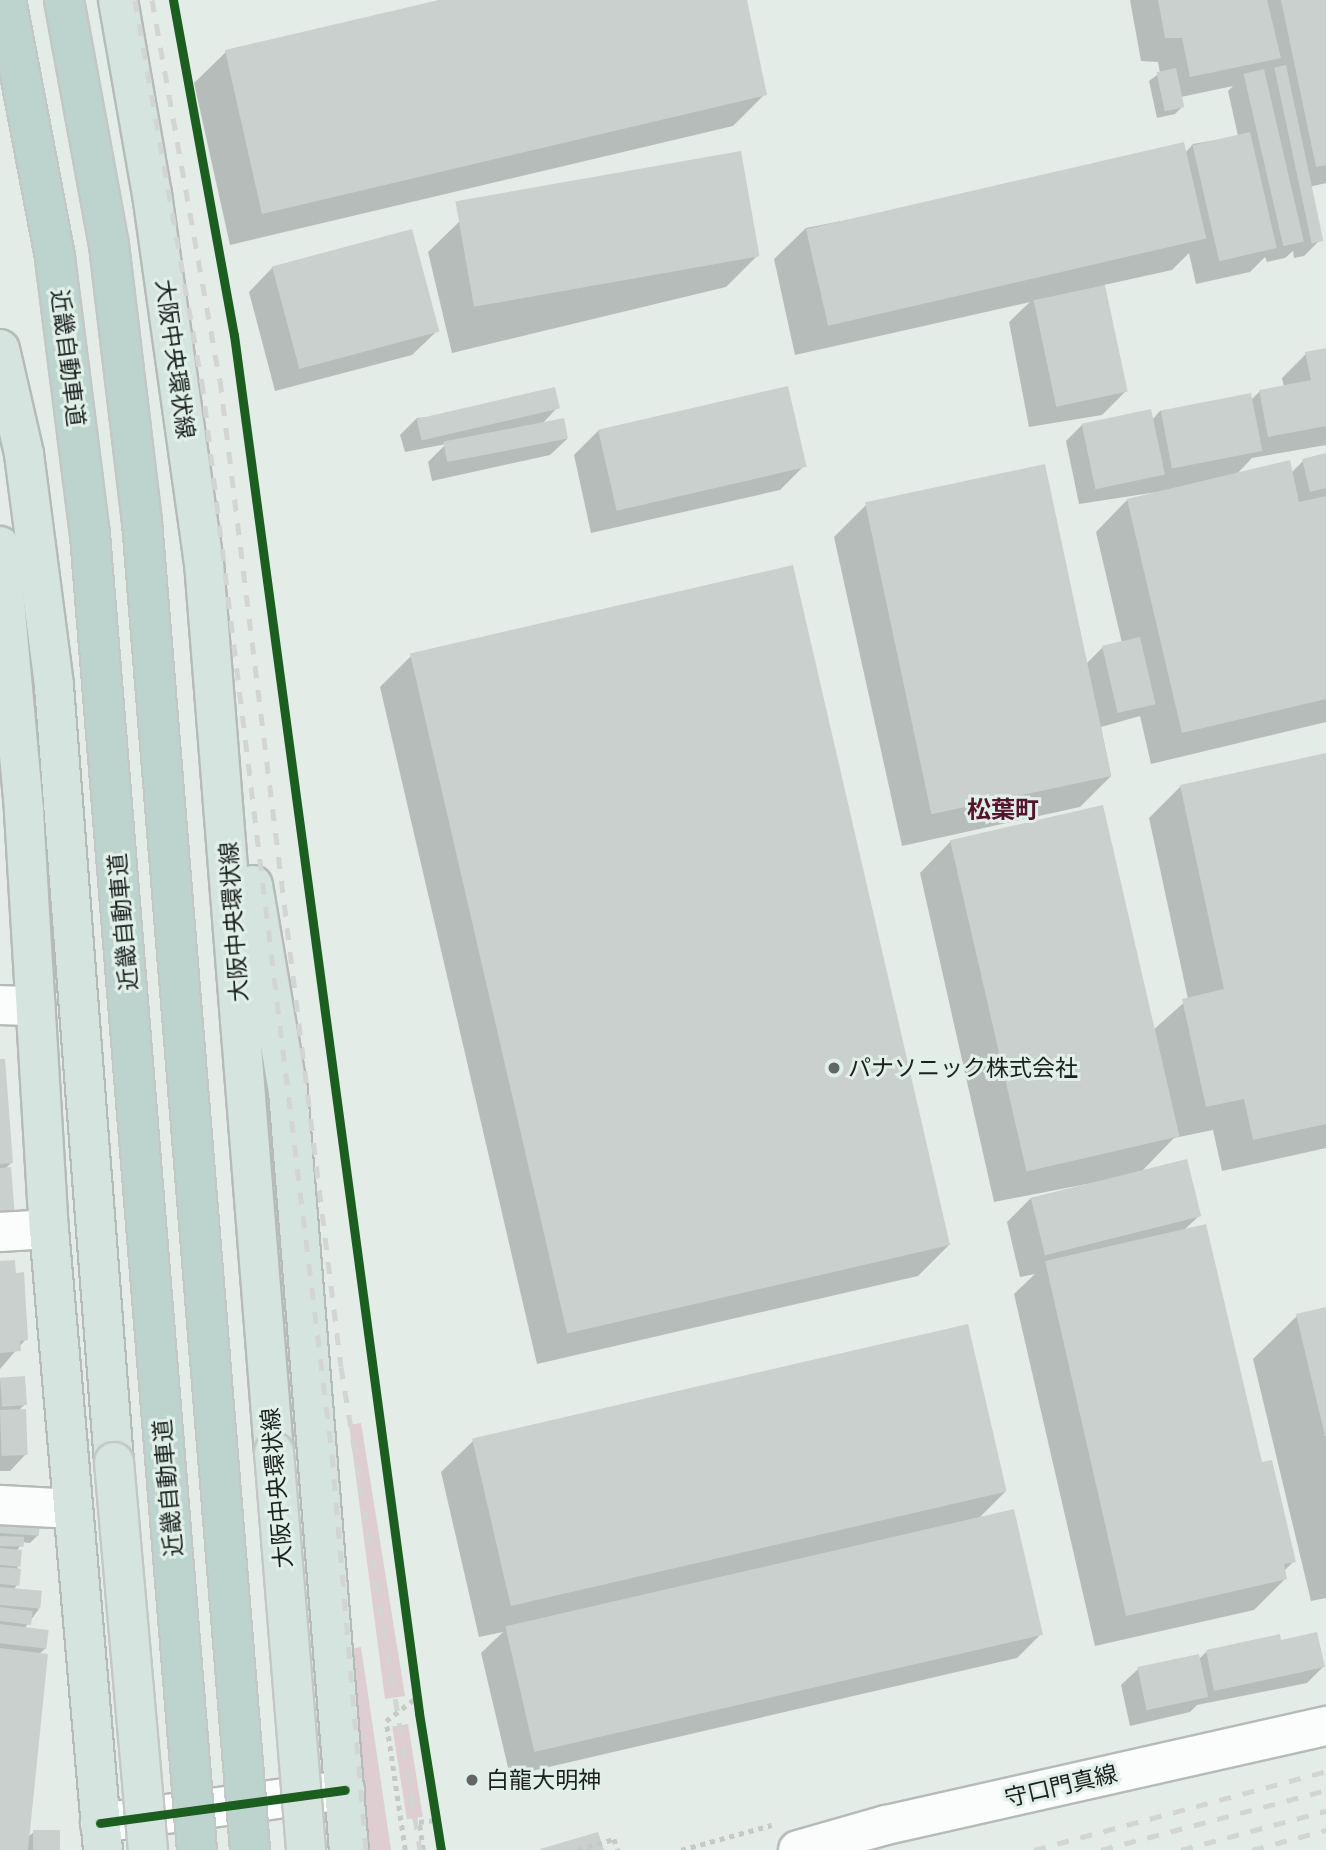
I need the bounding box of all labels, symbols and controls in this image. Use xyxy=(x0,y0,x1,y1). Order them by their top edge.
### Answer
street label: 大阪中央環状線 xyxy=(150,277,200,441)
street label: 近畿自動車道 xyxy=(46,288,90,428)
district label: 松葉町 xyxy=(967,796,1039,824)
street label: 大阪中央環状線 xyxy=(215,841,253,1003)
street label: 近畿自動車道 xyxy=(103,852,143,992)
place label: パナソニック株式会社 xyxy=(848,1054,1078,1082)
marker: パナソニック株式会社 xyxy=(826,1060,842,1076)
street label: 大阪中央環状線 xyxy=(256,1407,298,1569)
street label: 近畿自動車道 xyxy=(148,1418,188,1558)
street label: 守口門真線 xyxy=(1002,1760,1120,1812)
place label: 白龍大明神 xyxy=(486,1766,601,1794)
marker: 白龍大明神 xyxy=(464,1772,480,1788)

